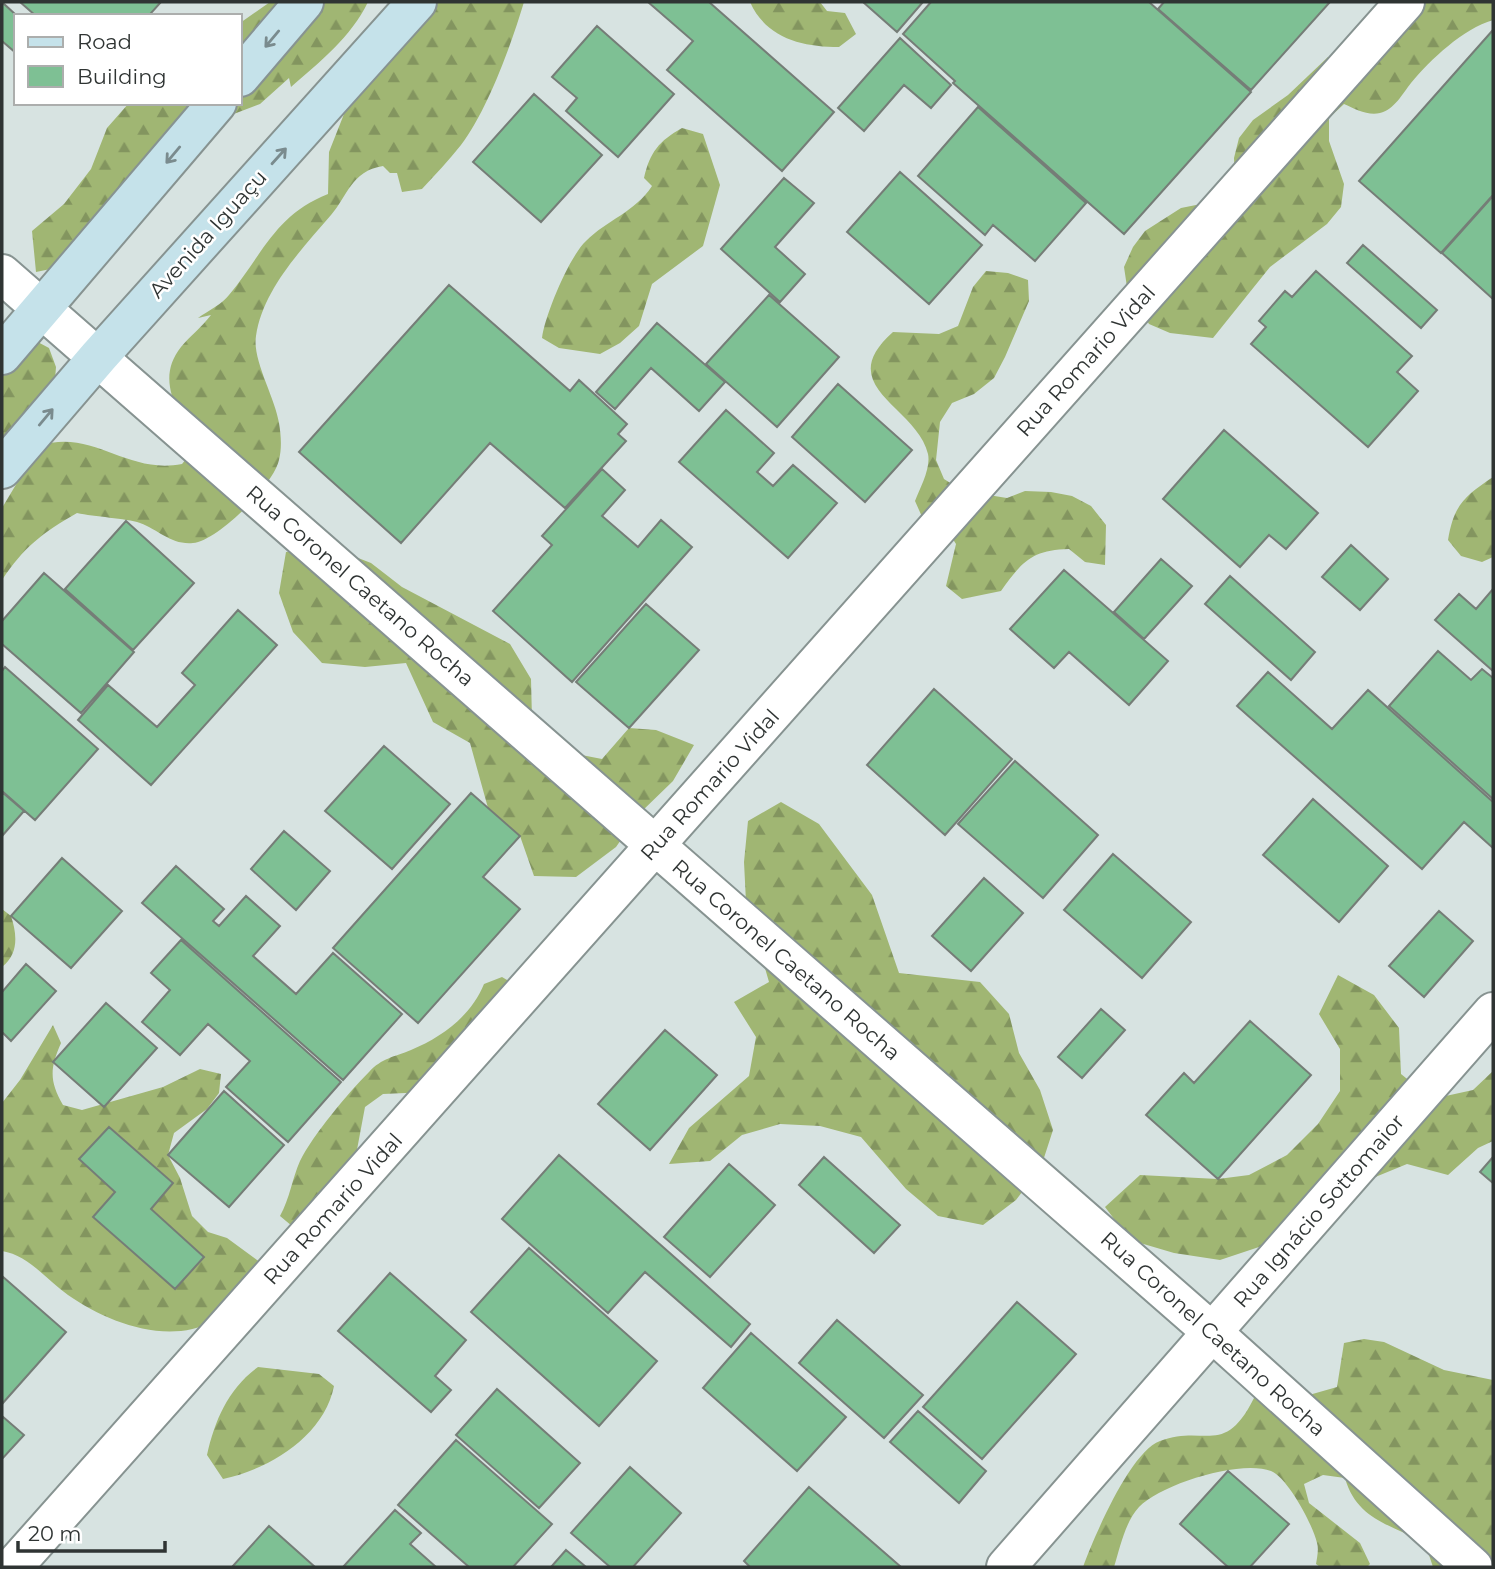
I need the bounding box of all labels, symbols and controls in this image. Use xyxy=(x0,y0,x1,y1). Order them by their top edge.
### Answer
legend xyxy=(14,14,242,105)
text: Road xyxy=(77,29,132,54)
one-way arrow xyxy=(264,30,280,48)
text: Building xyxy=(77,64,167,89)
one-way arrow xyxy=(165,146,181,164)
one-way arrow xyxy=(270,148,287,165)
street label: Avenida Iguaçu xyxy=(144,165,272,303)
street label: Rua Romario Vidal xyxy=(1011,280,1160,441)
one-way arrow xyxy=(38,408,54,426)
street label: Rua Coronel Caetano Rocha xyxy=(241,480,479,691)
street label: Rua Romario Vidal xyxy=(635,704,784,865)
street label: Rua Coronel Caetano Rocha xyxy=(667,854,905,1065)
street label: Rua Ignácio Sottomaior xyxy=(1228,1109,1409,1312)
street label: Rua Romario Vidal xyxy=(258,1128,407,1289)
street label: Rua Coronel Caetano Rocha xyxy=(1096,1226,1331,1441)
scale bar xyxy=(18,1510,164,1554)
text: 20 m xyxy=(28,1521,82,1546)

